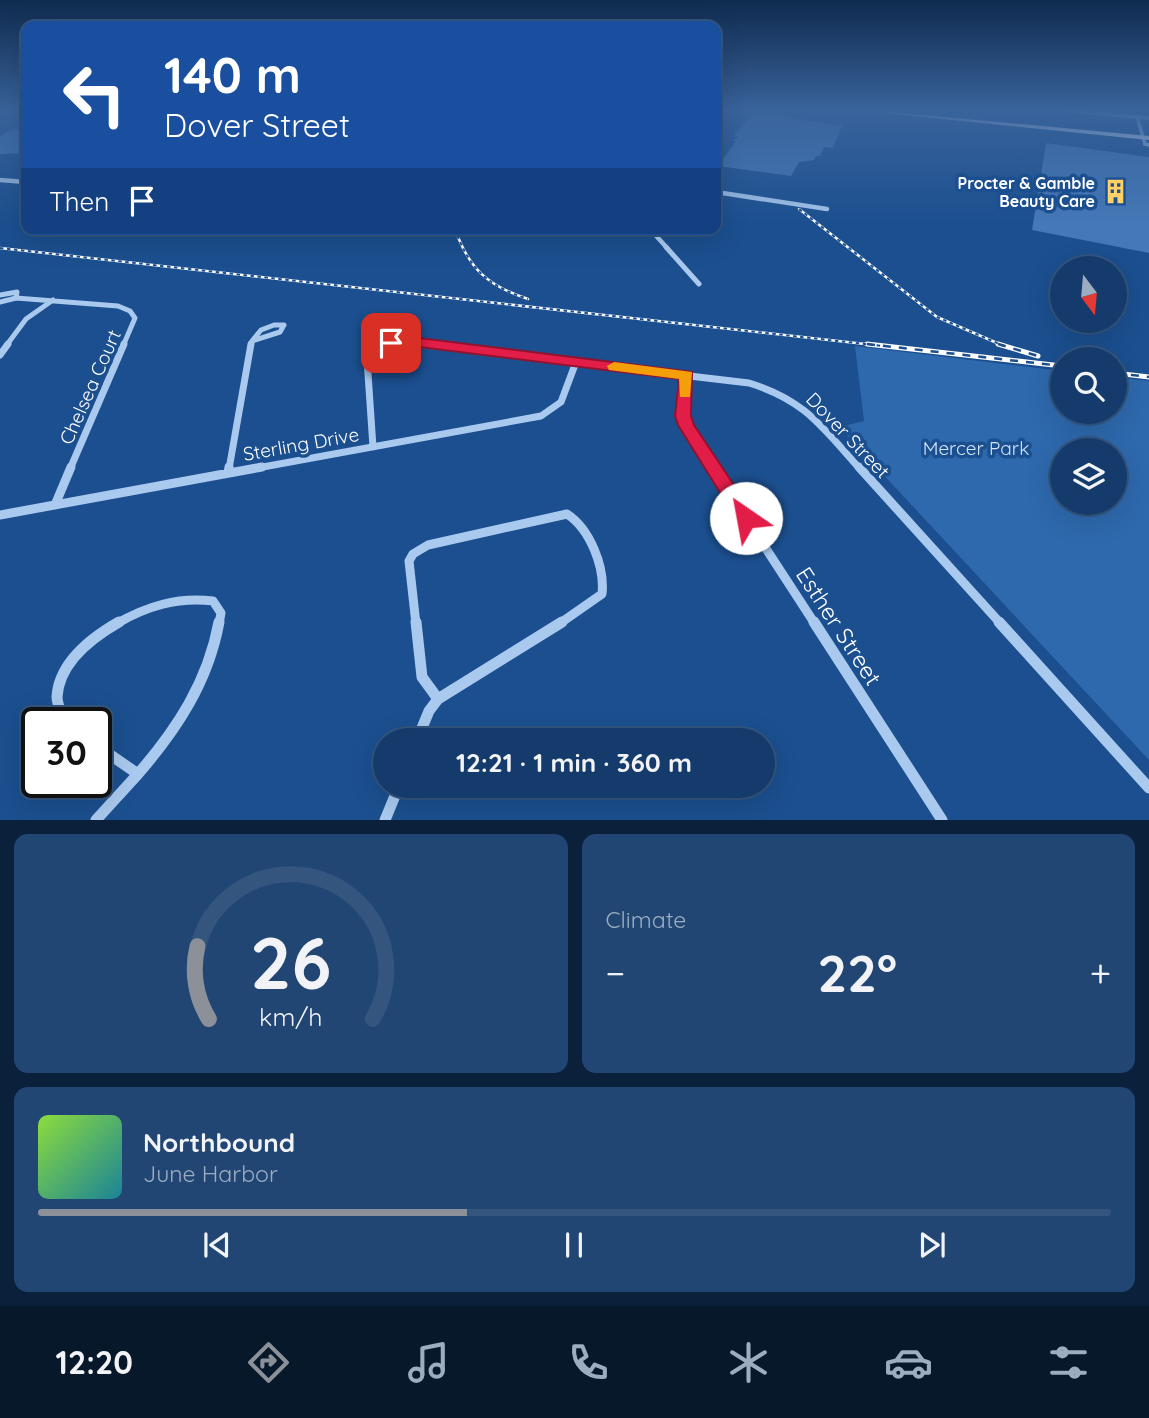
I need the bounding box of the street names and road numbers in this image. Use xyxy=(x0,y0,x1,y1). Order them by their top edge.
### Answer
street label: Chelsea Court xyxy=(54,326,126,448)
street label: Dover Street xyxy=(801,387,895,483)
street label: Sterling Drive xyxy=(241,422,361,466)
street label: Esther Street xyxy=(790,561,888,691)

